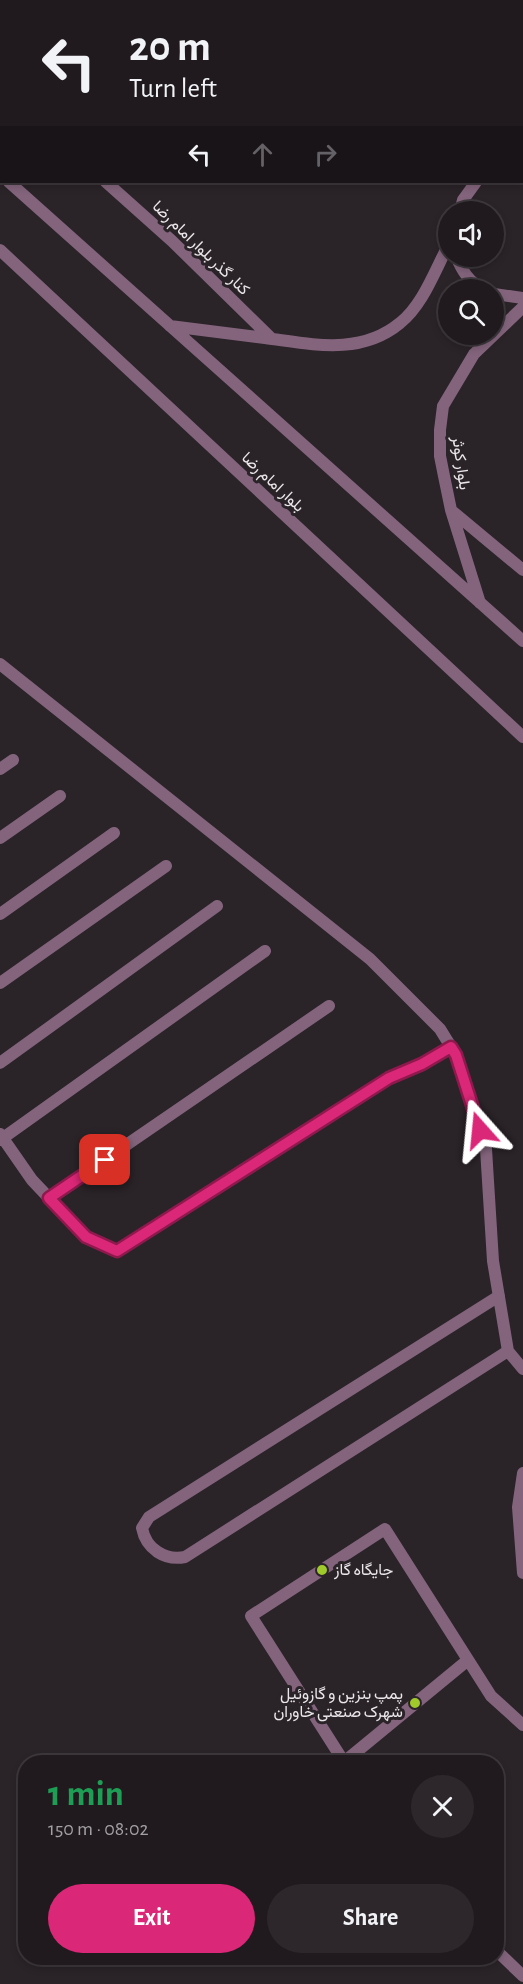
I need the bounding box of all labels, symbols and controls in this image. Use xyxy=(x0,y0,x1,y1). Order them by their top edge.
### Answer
icon: left xyxy=(30,24,108,102)
text: 20 m xyxy=(129,26,211,68)
text: Turn left xyxy=(129,75,217,102)
icon: left xyxy=(183,138,216,171)
icon: ahead xyxy=(246,138,279,171)
icon: right xyxy=(309,138,342,171)
street label: کنار گذر بلوار امام رضا xyxy=(148,198,252,300)
map controls xyxy=(438,201,504,345)
button: sound xyxy=(438,201,504,267)
button: search xyxy=(438,279,504,345)
street label: بلوار کوثر xyxy=(447,434,473,491)
street label: بلوار امام رضا xyxy=(237,449,307,516)
position arrow xyxy=(448,1098,512,1162)
pin xyxy=(79,1134,130,1185)
icon: arrive xyxy=(88,1143,121,1176)
place label: جایگاه گاز xyxy=(333,1562,393,1580)
marker: جایگاه گاز xyxy=(315,1563,329,1577)
place label: پمپ بنزین و گازوئیل شهرک صنعتی خاوران xyxy=(273,1686,403,1722)
marker: پمپ بنزین و گازوئیل شهرک صنعتی خاوران xyxy=(408,1696,422,1710)
button: close xyxy=(411,1775,474,1838)
text: 1 min xyxy=(48,1776,124,1812)
text: 150 m · 08:02 xyxy=(48,1819,149,1839)
button: Exit xyxy=(48,1884,255,1953)
button: Share xyxy=(267,1884,474,1953)

